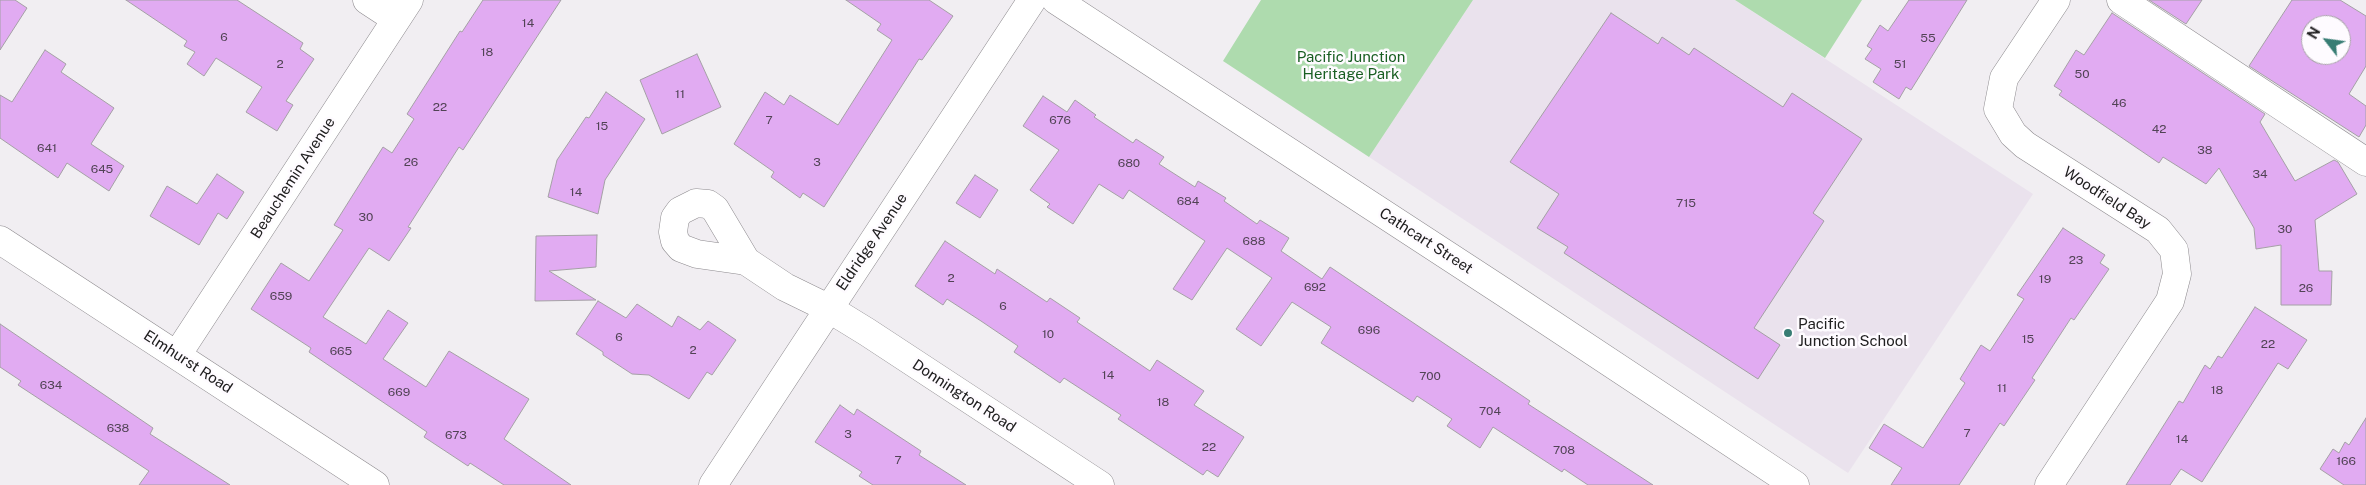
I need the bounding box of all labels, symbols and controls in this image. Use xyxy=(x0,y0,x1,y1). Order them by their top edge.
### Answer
north arrow xyxy=(2301,15,2351,65)
house number: 14 xyxy=(522,16,534,30)
text: N xyxy=(2304,24,2324,42)
house number: 6 xyxy=(220,30,228,44)
house number: 55 xyxy=(1920,31,1936,45)
house number: 18 xyxy=(481,45,493,59)
park label: Pacific Junction Heritage Park xyxy=(1297,48,1405,83)
house number: 2 xyxy=(276,57,284,71)
house number: 51 xyxy=(1894,57,1906,71)
house number: 50 xyxy=(2074,67,2090,81)
house number: 11 xyxy=(675,87,685,101)
house number: 46 xyxy=(2111,96,2127,110)
house number: 22 xyxy=(433,100,447,114)
house number: 7 xyxy=(765,113,773,127)
house number: 676 xyxy=(1049,113,1071,127)
street label: Beauchemin Avenue xyxy=(247,114,339,242)
house number: 15 xyxy=(596,119,608,133)
house number: 42 xyxy=(2152,122,2166,136)
house number: 641 xyxy=(37,141,57,155)
house number: 38 xyxy=(2197,143,2213,157)
house number: 26 xyxy=(404,155,418,169)
house number: 3 xyxy=(813,155,821,169)
house number: 680 xyxy=(1118,156,1140,170)
house number: 645 xyxy=(91,162,113,176)
street label: Woodfield Bay xyxy=(2060,163,2154,233)
house number: 34 xyxy=(2252,167,2268,181)
house number: 14 xyxy=(570,185,582,199)
street label: Eldridge Avenue xyxy=(833,190,911,294)
house number: 684 xyxy=(1177,194,1199,208)
house number: 715 xyxy=(1676,196,1696,210)
street label: Cathcart Street xyxy=(1376,204,1476,278)
house number: 30 xyxy=(359,210,373,224)
house number: 30 xyxy=(2278,222,2292,236)
house number: 688 xyxy=(1243,234,1265,248)
house number: 23 xyxy=(2069,253,2083,267)
house number: 2 xyxy=(947,271,955,285)
house number: 19 xyxy=(2039,272,2051,286)
house number: 692 xyxy=(1304,280,1326,294)
house number: 26 xyxy=(2299,281,2313,295)
house number: 659 xyxy=(270,289,292,303)
house number: 6 xyxy=(999,299,1007,313)
place label: Pacific Junction School xyxy=(1798,315,1908,350)
house number: 696 xyxy=(1358,323,1380,337)
street label: Elmhurst Road xyxy=(140,327,236,397)
house number: 10 xyxy=(1042,327,1054,341)
marker: Pacific Junction School xyxy=(1782,327,1794,339)
house number: 6 xyxy=(615,330,623,344)
house number: 15 xyxy=(2022,332,2034,346)
house number: 22 xyxy=(2261,337,2275,351)
house number: 2 xyxy=(689,343,697,357)
house number: 665 xyxy=(330,344,352,358)
street label: Donnington Road xyxy=(909,356,1019,436)
house number: 14 xyxy=(1102,368,1114,382)
house number: 700 xyxy=(1419,369,1441,383)
house number: 634 xyxy=(40,378,62,392)
house number: 11 xyxy=(1997,381,2007,395)
house number: 18 xyxy=(2211,383,2223,397)
house number: 669 xyxy=(388,385,410,399)
house number: 18 xyxy=(1157,395,1169,409)
house number: 704 xyxy=(1479,404,1501,418)
house number: 638 xyxy=(107,421,129,435)
house number: 7 xyxy=(1963,426,1971,440)
house number: 3 xyxy=(844,427,852,441)
house number: 673 xyxy=(445,428,467,442)
house number: 14 xyxy=(2176,432,2188,446)
house number: 22 xyxy=(1202,440,1216,454)
house number: 708 xyxy=(1553,443,1575,457)
house number: 7 xyxy=(894,453,902,467)
house number: 166 xyxy=(2336,454,2356,468)

